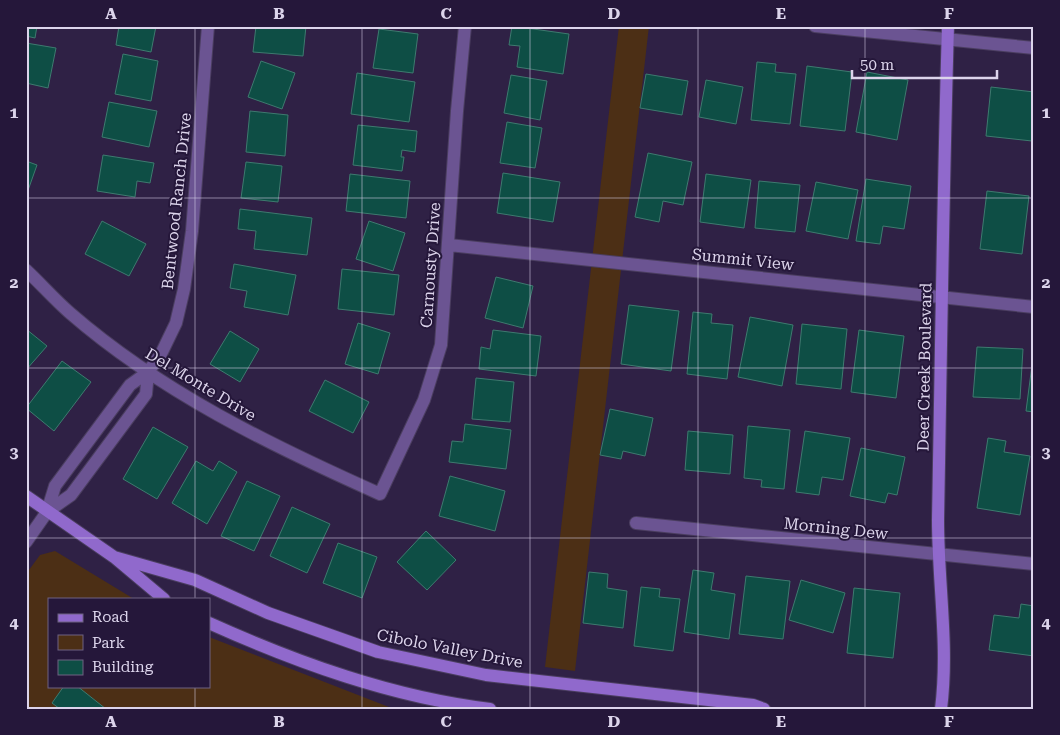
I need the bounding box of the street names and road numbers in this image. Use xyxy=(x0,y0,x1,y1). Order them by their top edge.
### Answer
street label: Bentwood Ranch Drive xyxy=(158,111,195,291)
street label: Carnousty Drive xyxy=(417,201,444,328)
street label: Summit View xyxy=(691,245,796,274)
street label: Deer Creek Boulevard xyxy=(914,282,935,452)
street label: Del Monte Drive xyxy=(142,344,260,425)
street label: Morning Dew xyxy=(783,514,890,543)
street label: Cibolo Valley Drive xyxy=(375,625,525,672)

